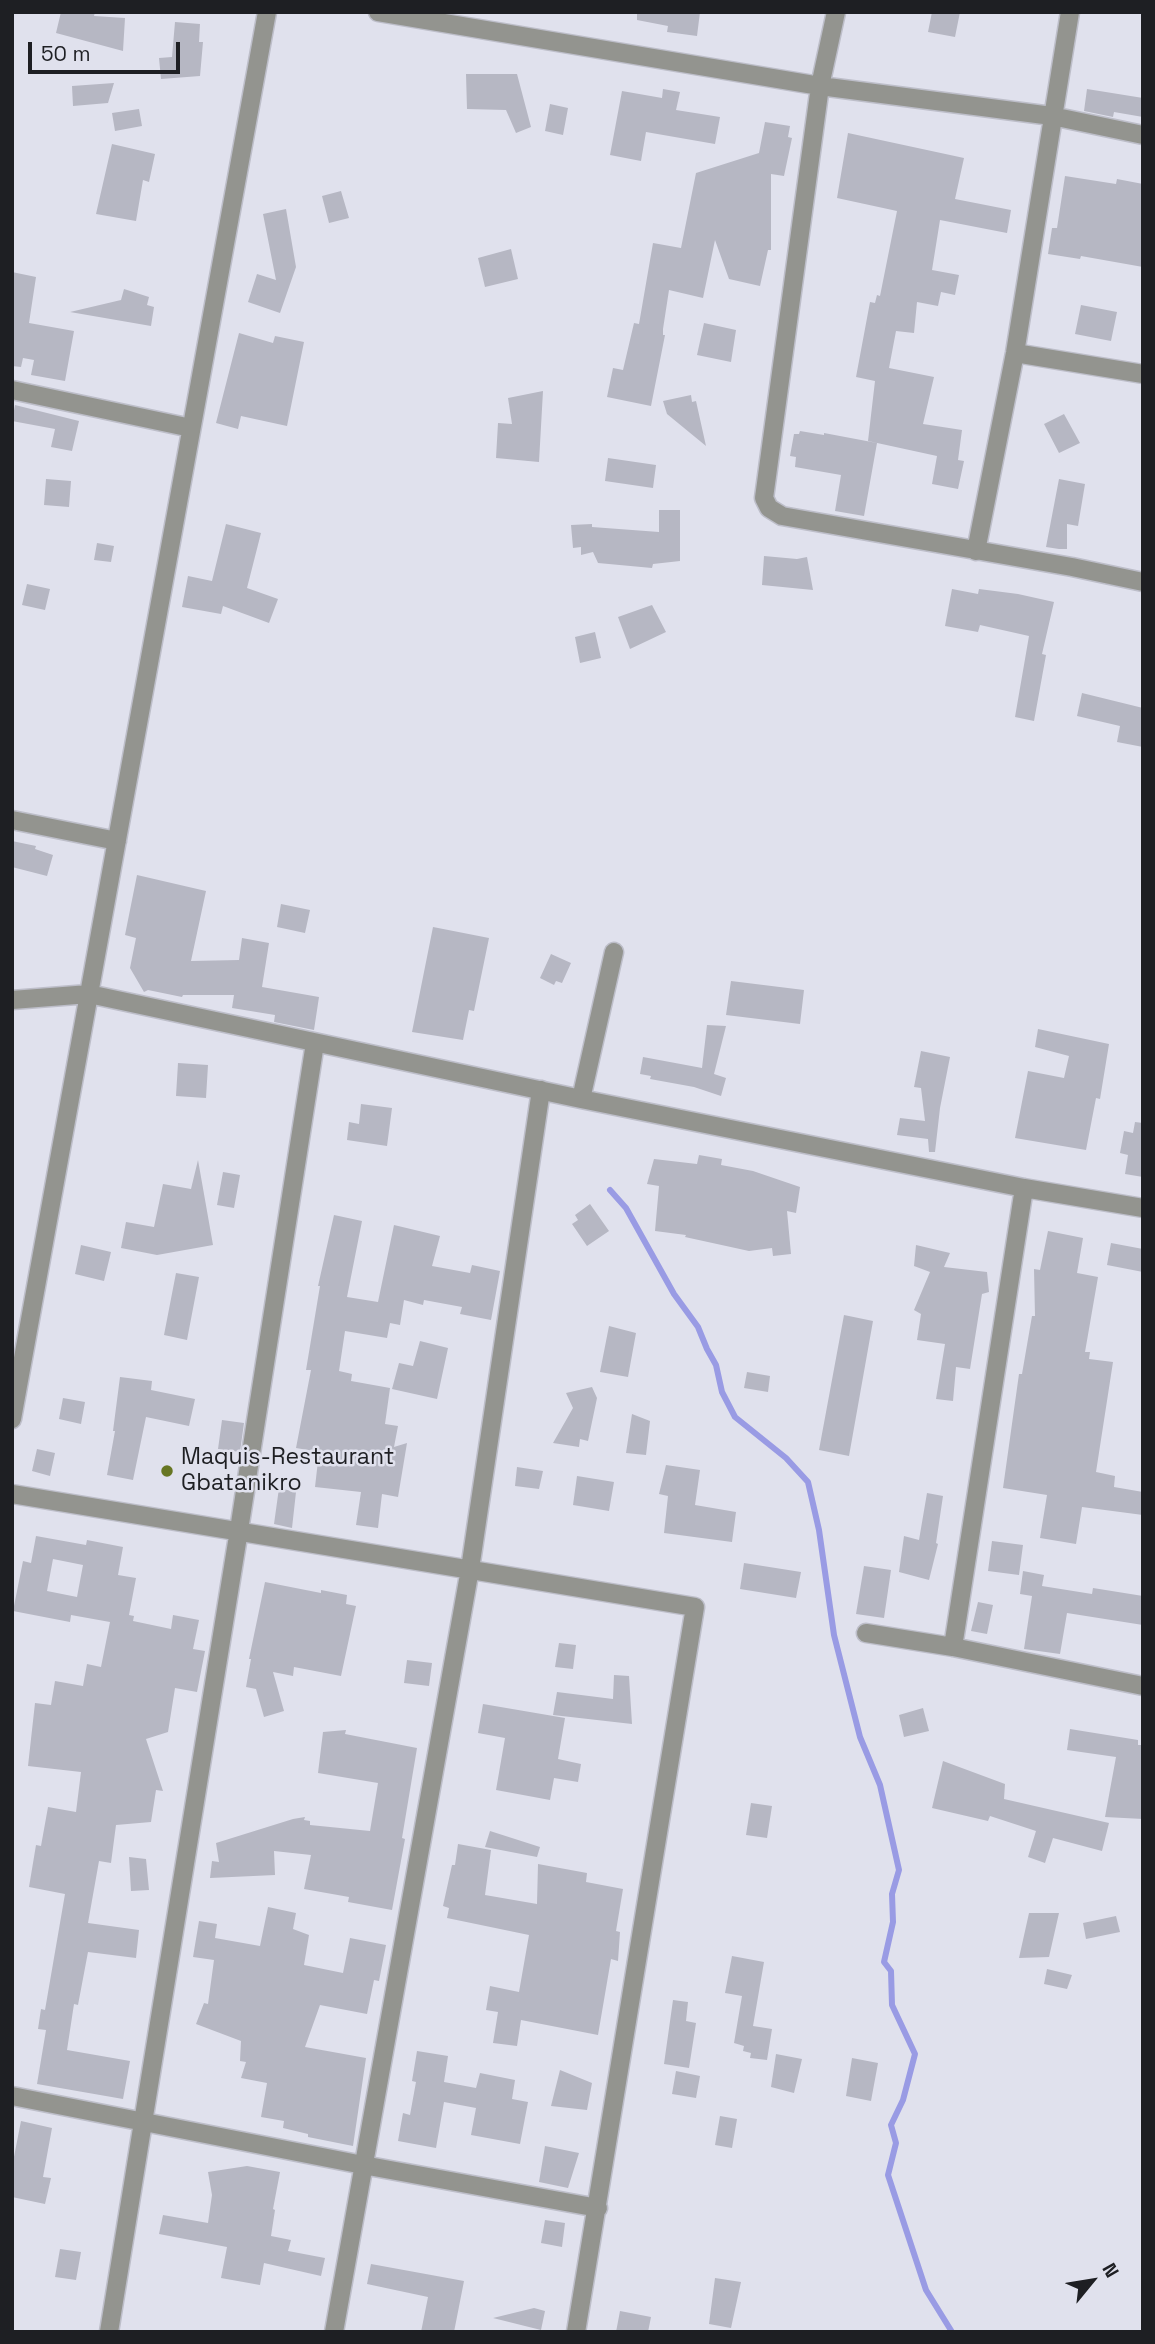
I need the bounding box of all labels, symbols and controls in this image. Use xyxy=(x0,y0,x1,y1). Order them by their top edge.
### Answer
scale bar xyxy=(32,28,184,72)
text: 50 m xyxy=(41,40,91,67)
place label: Maquis-Restaurant Gbatanikro xyxy=(181,1444,394,1498)
marker: Maquis-Restaurant Gbatanikro xyxy=(159,1463,175,1479)
north arrow xyxy=(1057,2246,1127,2316)
text: N xyxy=(1097,2258,1125,2282)

